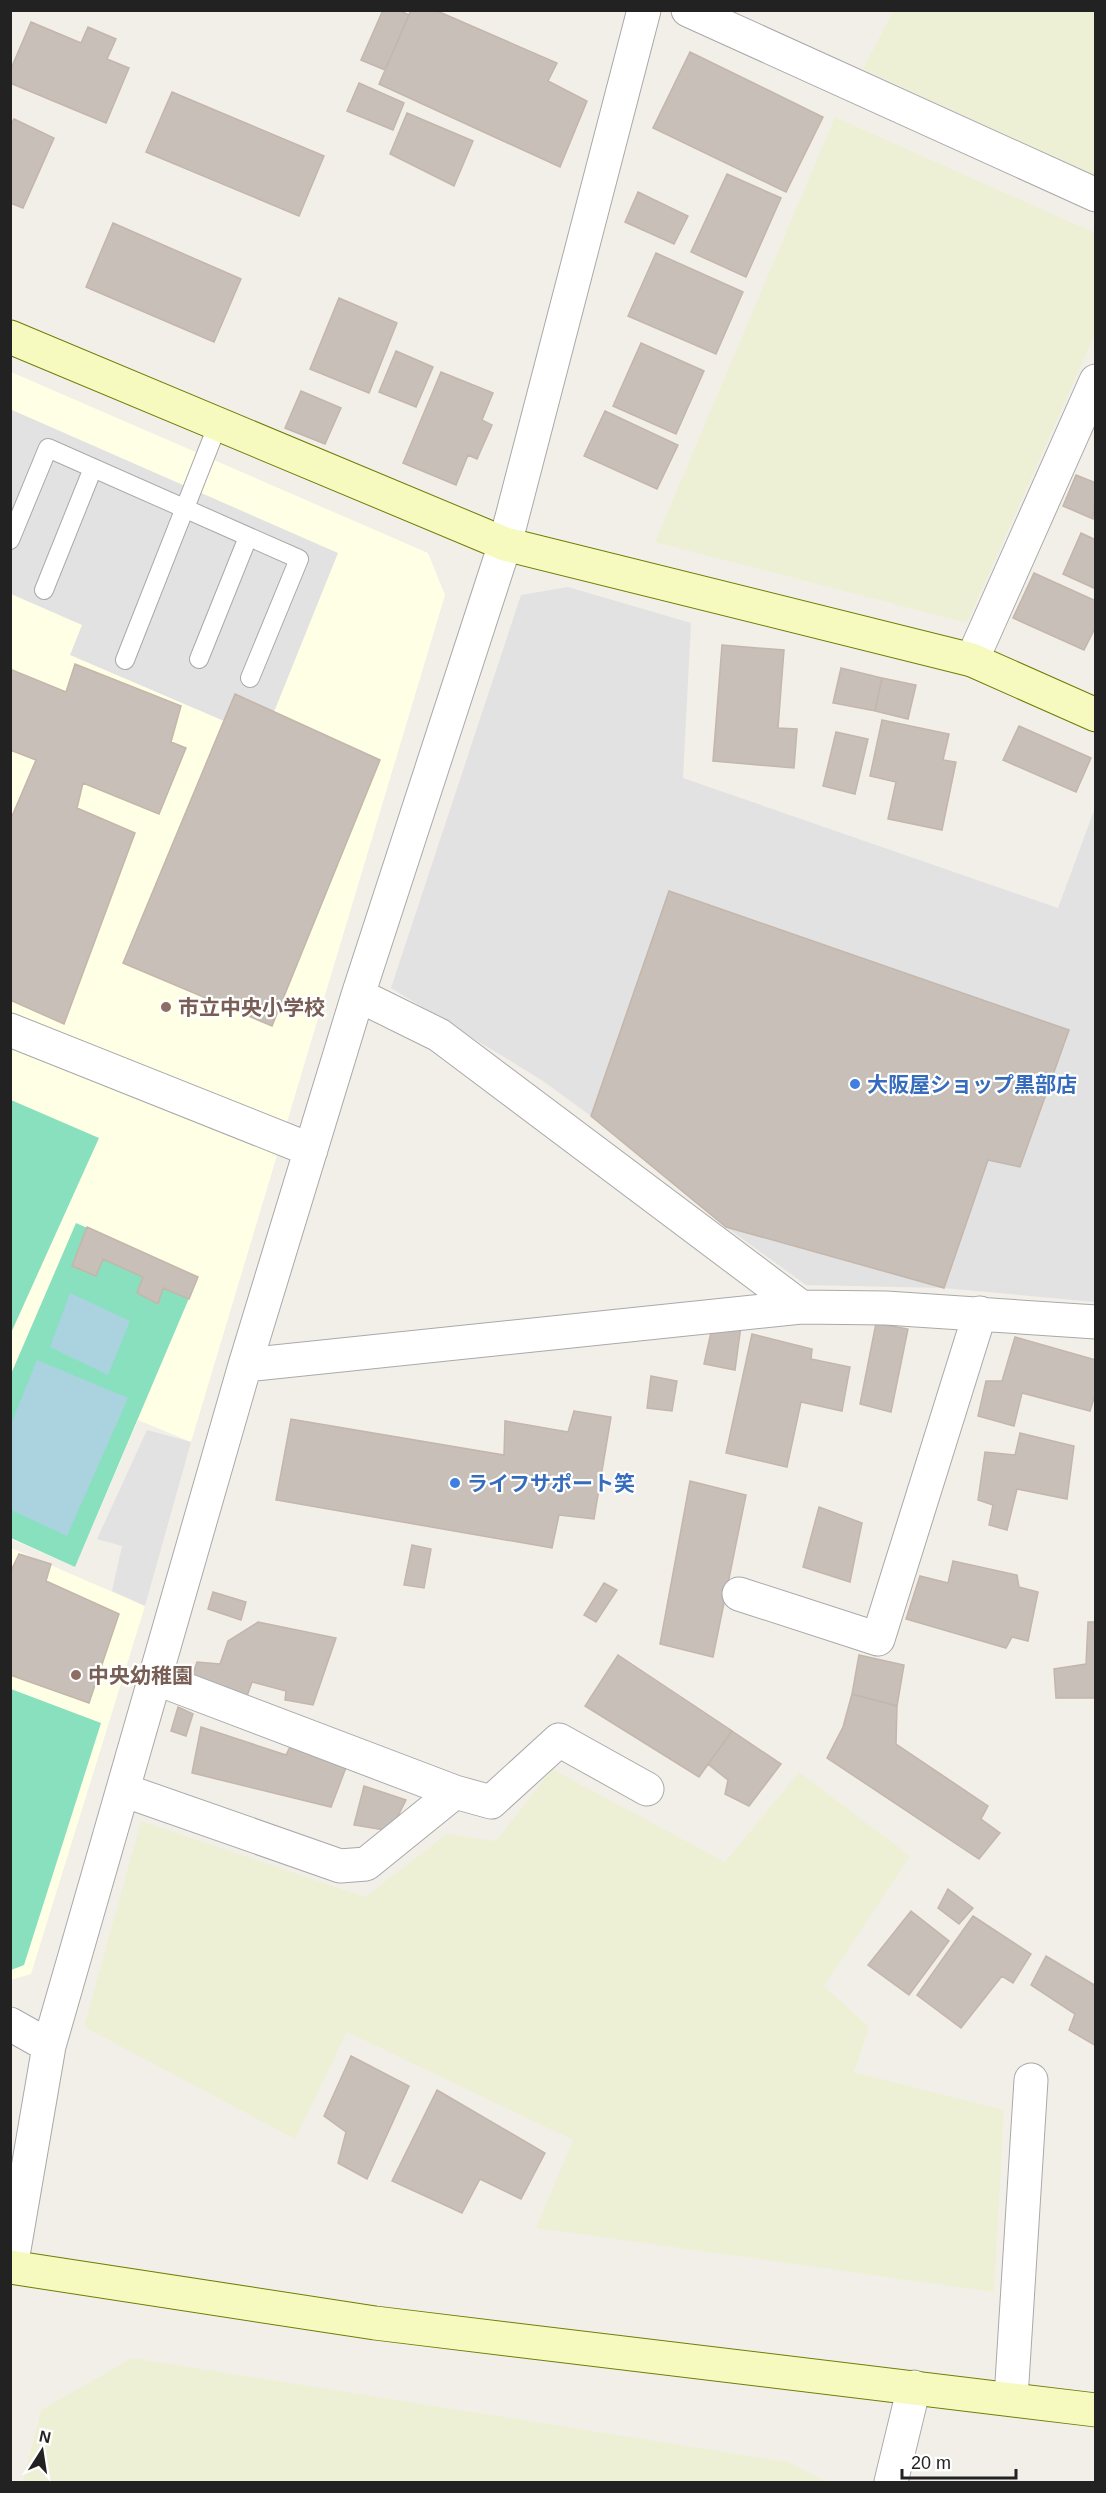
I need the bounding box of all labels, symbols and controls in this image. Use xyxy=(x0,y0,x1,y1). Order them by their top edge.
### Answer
place label: 市立中央小学校 xyxy=(178,996,325,1019)
marker: 市立中央小学校 xyxy=(159,1000,173,1014)
place label: 大阪屋ショップ黒部店 xyxy=(867,1073,1077,1096)
marker: 大阪屋ショップ黒部店 xyxy=(848,1077,862,1091)
place label: ライフサポート笑 xyxy=(467,1472,635,1495)
marker: ライフサポート笑 xyxy=(448,1476,462,1490)
place label: 中央幼稚園 xyxy=(88,1664,193,1687)
marker: 中央幼稚園 xyxy=(69,1668,83,1682)
north arrow xyxy=(12,2421,72,2481)
text: N xyxy=(38,2427,52,2446)
scale bar xyxy=(902,2442,1016,2480)
text: 20 m xyxy=(911,2453,951,2473)

